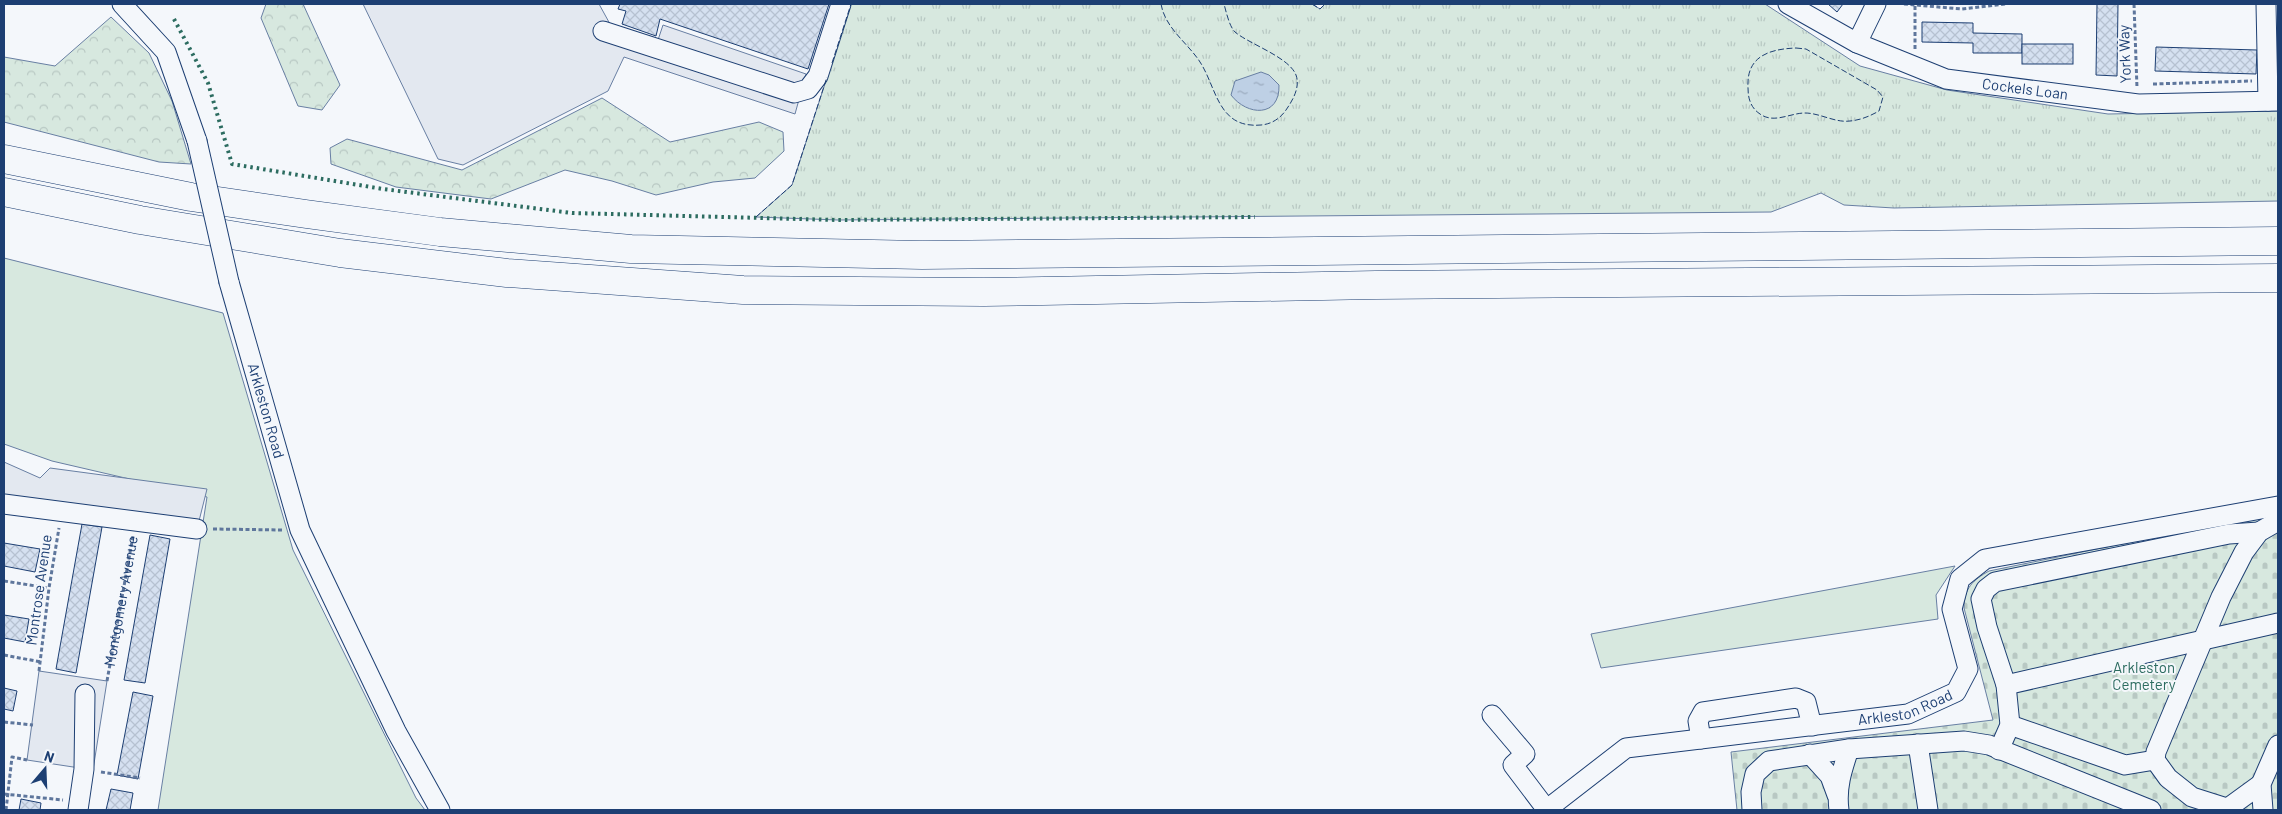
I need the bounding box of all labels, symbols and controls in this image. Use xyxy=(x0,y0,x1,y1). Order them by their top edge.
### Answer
street label: York Way xyxy=(2114,24,2134,84)
street label: Cockels Loan xyxy=(1981,74,2069,103)
street label: Arkleston Road xyxy=(245,361,289,460)
street label: Montrose Avenue xyxy=(21,533,55,647)
street label: Montgomery Avenue xyxy=(100,534,141,668)
park label: Arkleston Cemetery xyxy=(2112,658,2176,693)
street label: Arkleston Road xyxy=(1857,685,1955,728)
north arrow xyxy=(20,744,70,794)
text: N xyxy=(42,747,57,766)

